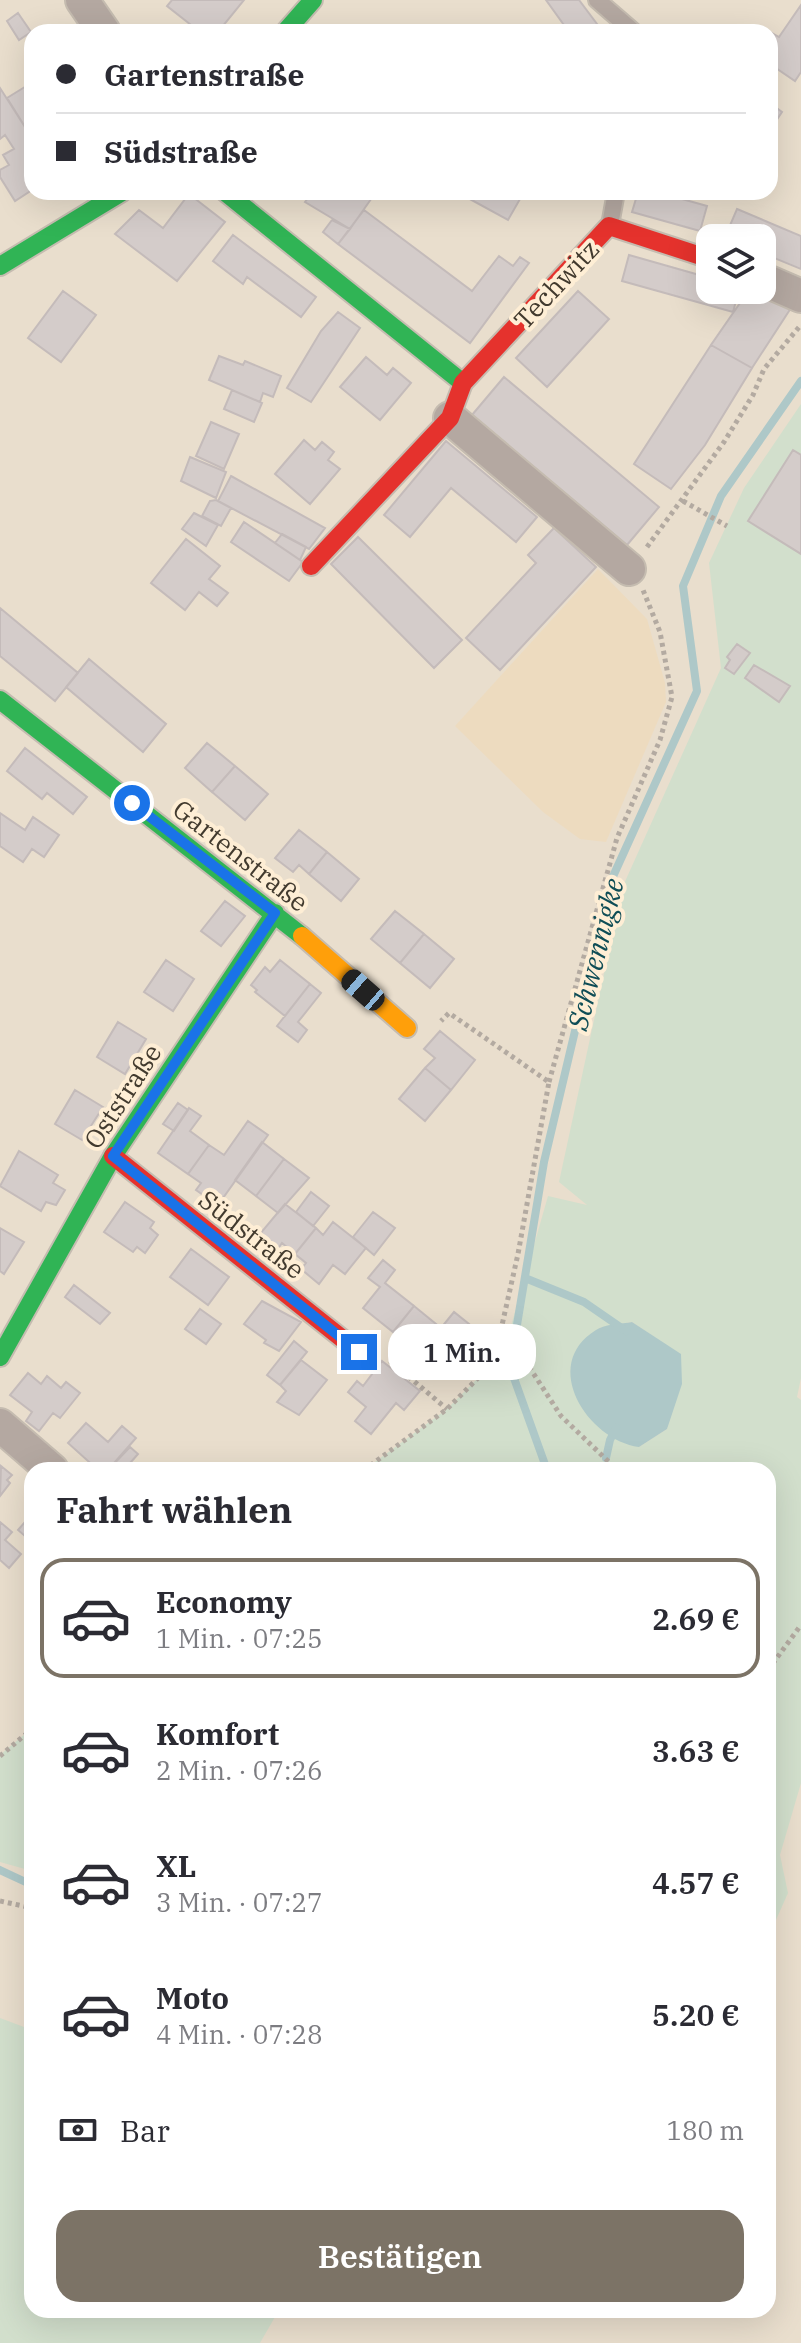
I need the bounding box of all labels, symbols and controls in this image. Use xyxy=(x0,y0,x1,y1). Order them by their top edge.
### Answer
text: Gartenstraße xyxy=(104,55,304,94)
text: Südstraße xyxy=(104,132,258,171)
map controls xyxy=(696,224,776,304)
button: layers xyxy=(696,224,776,304)
street label: Techwitz xyxy=(506,232,606,336)
route start xyxy=(114,785,150,821)
street label: Gartenstraße xyxy=(166,792,316,918)
water label: Schwennigke xyxy=(558,874,632,1035)
car xyxy=(337,965,389,1015)
street label: Oststraße xyxy=(76,1037,168,1155)
street label: Südstraße xyxy=(192,1182,312,1286)
callout: 1 Min. xyxy=(387,1324,535,1380)
route end xyxy=(341,1334,377,1370)
text: 1 Min. xyxy=(423,1335,501,1369)
text: Fahrt wählen xyxy=(56,1486,292,1533)
icon: car xyxy=(60,1582,132,1654)
text: Economy xyxy=(156,1582,292,1621)
text: 2.69 € xyxy=(652,1599,740,1638)
text: 1 Min. · 07:25 xyxy=(156,1621,323,1655)
icon: car xyxy=(60,1714,132,1786)
text: Komfort xyxy=(156,1714,279,1753)
text: 3.63 € xyxy=(652,1731,740,1770)
text: 2 Min. · 07:26 xyxy=(156,1753,323,1787)
icon: car xyxy=(60,1846,132,1918)
text: XL xyxy=(156,1846,196,1885)
text: 4.57 € xyxy=(652,1863,740,1902)
text: 3 Min. · 07:27 xyxy=(156,1885,323,1919)
icon: car xyxy=(60,1978,132,2050)
text: Moto xyxy=(156,1978,229,2017)
text: 5.20 € xyxy=(652,1995,740,2034)
text: 4 Min. · 07:28 xyxy=(156,2017,323,2051)
icon: cash xyxy=(56,2108,100,2152)
text: Bar xyxy=(120,2111,170,2150)
text: 180 m xyxy=(666,2113,744,2147)
button: Bestätigen xyxy=(56,2210,744,2302)

